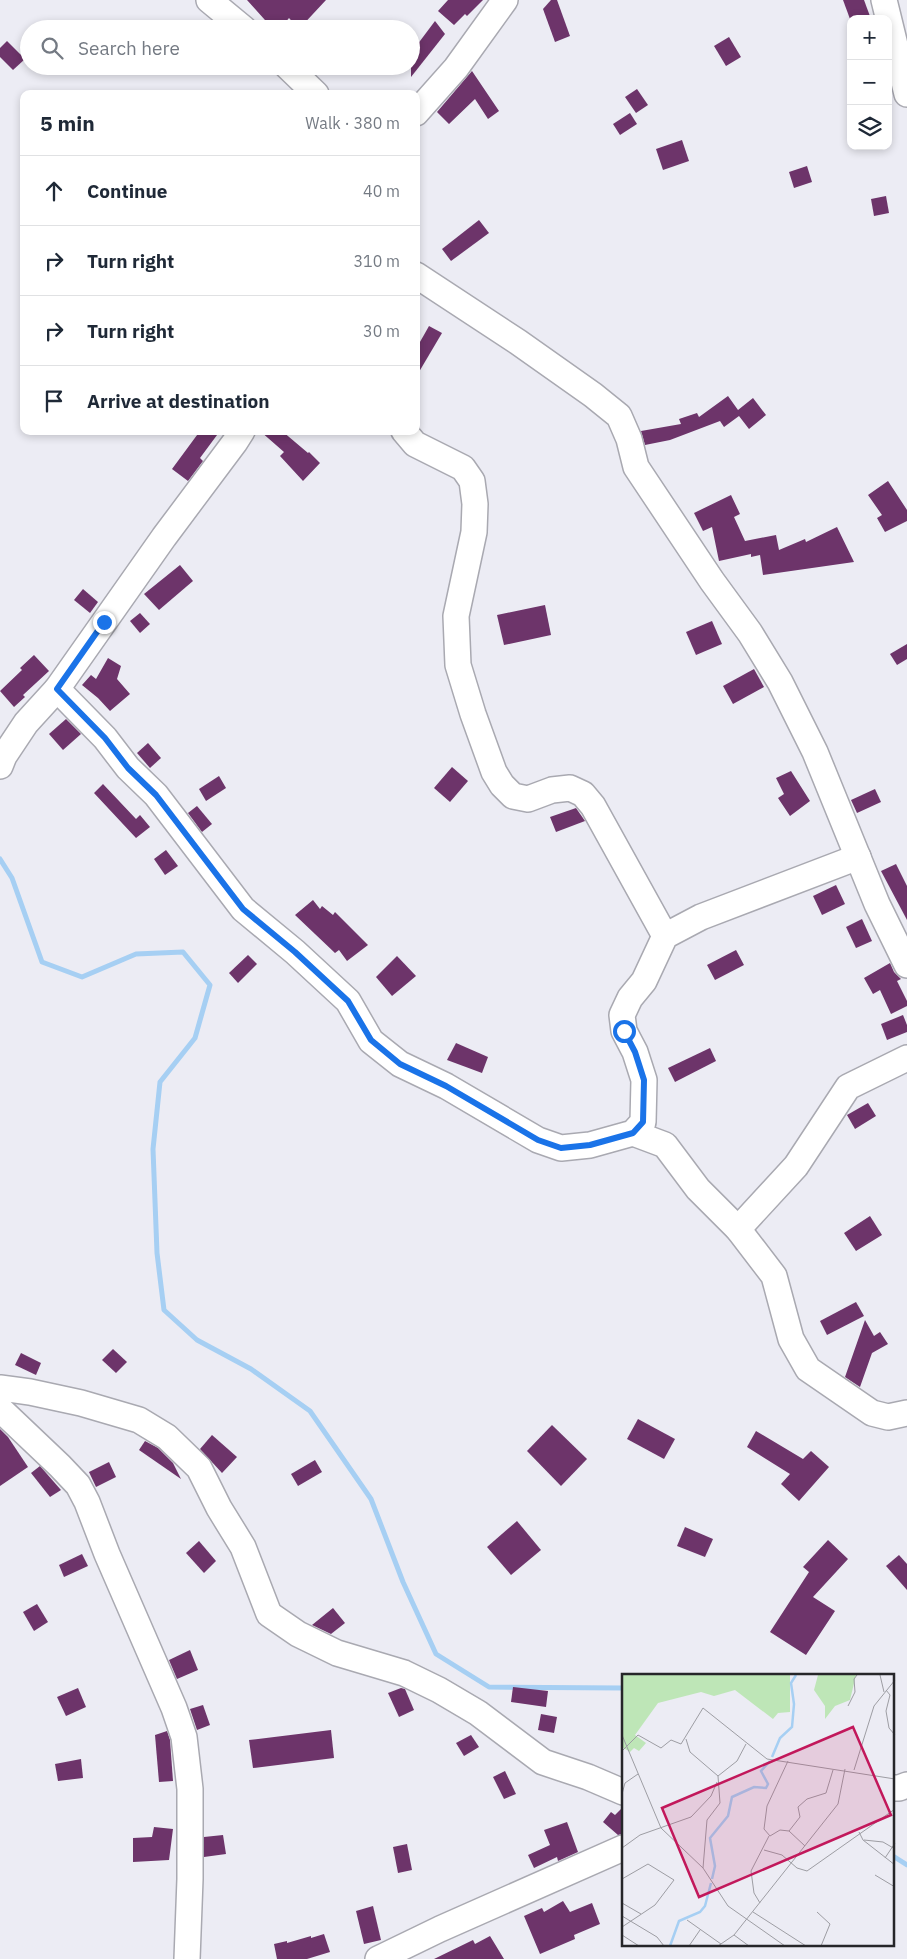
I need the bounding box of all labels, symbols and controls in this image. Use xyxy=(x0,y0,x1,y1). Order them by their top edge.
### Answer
map controls xyxy=(847,15,892,150)
button: + xyxy=(847,15,892,60)
search box xyxy=(20,20,420,75)
icon: search xyxy=(38,34,66,62)
text: Search here xyxy=(78,36,180,60)
button: − xyxy=(847,60,892,105)
button: layers xyxy=(847,105,892,150)
text: 5 min xyxy=(40,109,95,137)
text: Walk · 380 m xyxy=(305,113,400,133)
icon: ahead xyxy=(40,177,68,205)
text: Continue xyxy=(87,179,167,203)
text: 40 m xyxy=(363,181,400,201)
icon: right xyxy=(40,247,68,275)
text: Turn right xyxy=(87,249,174,273)
text: 310 m xyxy=(353,251,400,271)
icon: right xyxy=(40,317,68,345)
text: Turn right xyxy=(87,319,174,343)
text: 30 m xyxy=(363,321,400,341)
icon: arrive xyxy=(40,387,68,415)
text: Arrive at destination xyxy=(87,389,270,413)
route end xyxy=(93,611,116,634)
route start xyxy=(613,1020,636,1043)
inset map xyxy=(622,1674,894,1946)

